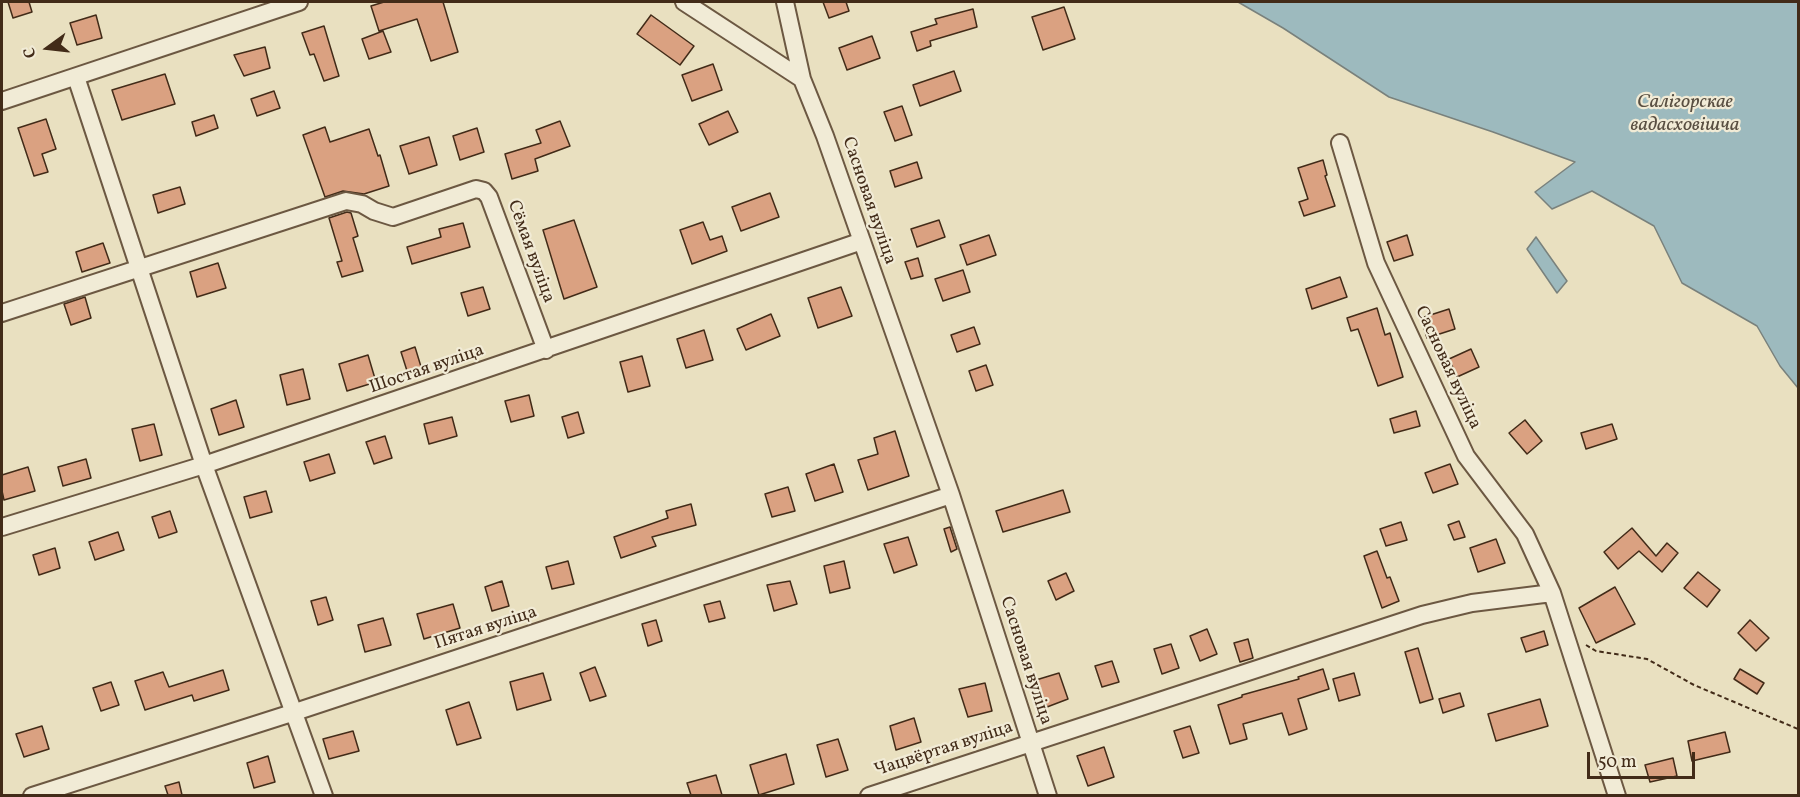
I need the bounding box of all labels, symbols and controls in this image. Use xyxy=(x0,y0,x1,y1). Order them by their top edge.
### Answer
north arrow xyxy=(18,18,78,78)
text: С xyxy=(19,45,43,60)
water label: Салігорскае вадасховішча xyxy=(1631,91,1739,138)
street label: Сасновая вуліца xyxy=(836,134,900,268)
street label: Сёмая вуліца xyxy=(501,198,559,306)
street label: Сасновая вуліца xyxy=(1409,303,1485,433)
street label: Шостая вуліца xyxy=(367,340,487,400)
street label: Сасновая вуліца xyxy=(994,594,1056,728)
street label: Пятая вуліца xyxy=(432,602,540,656)
street label: Чацвёртая вуліца xyxy=(872,717,1016,783)
scale bar xyxy=(1590,740,1698,778)
text: 50 m xyxy=(1598,750,1637,775)

